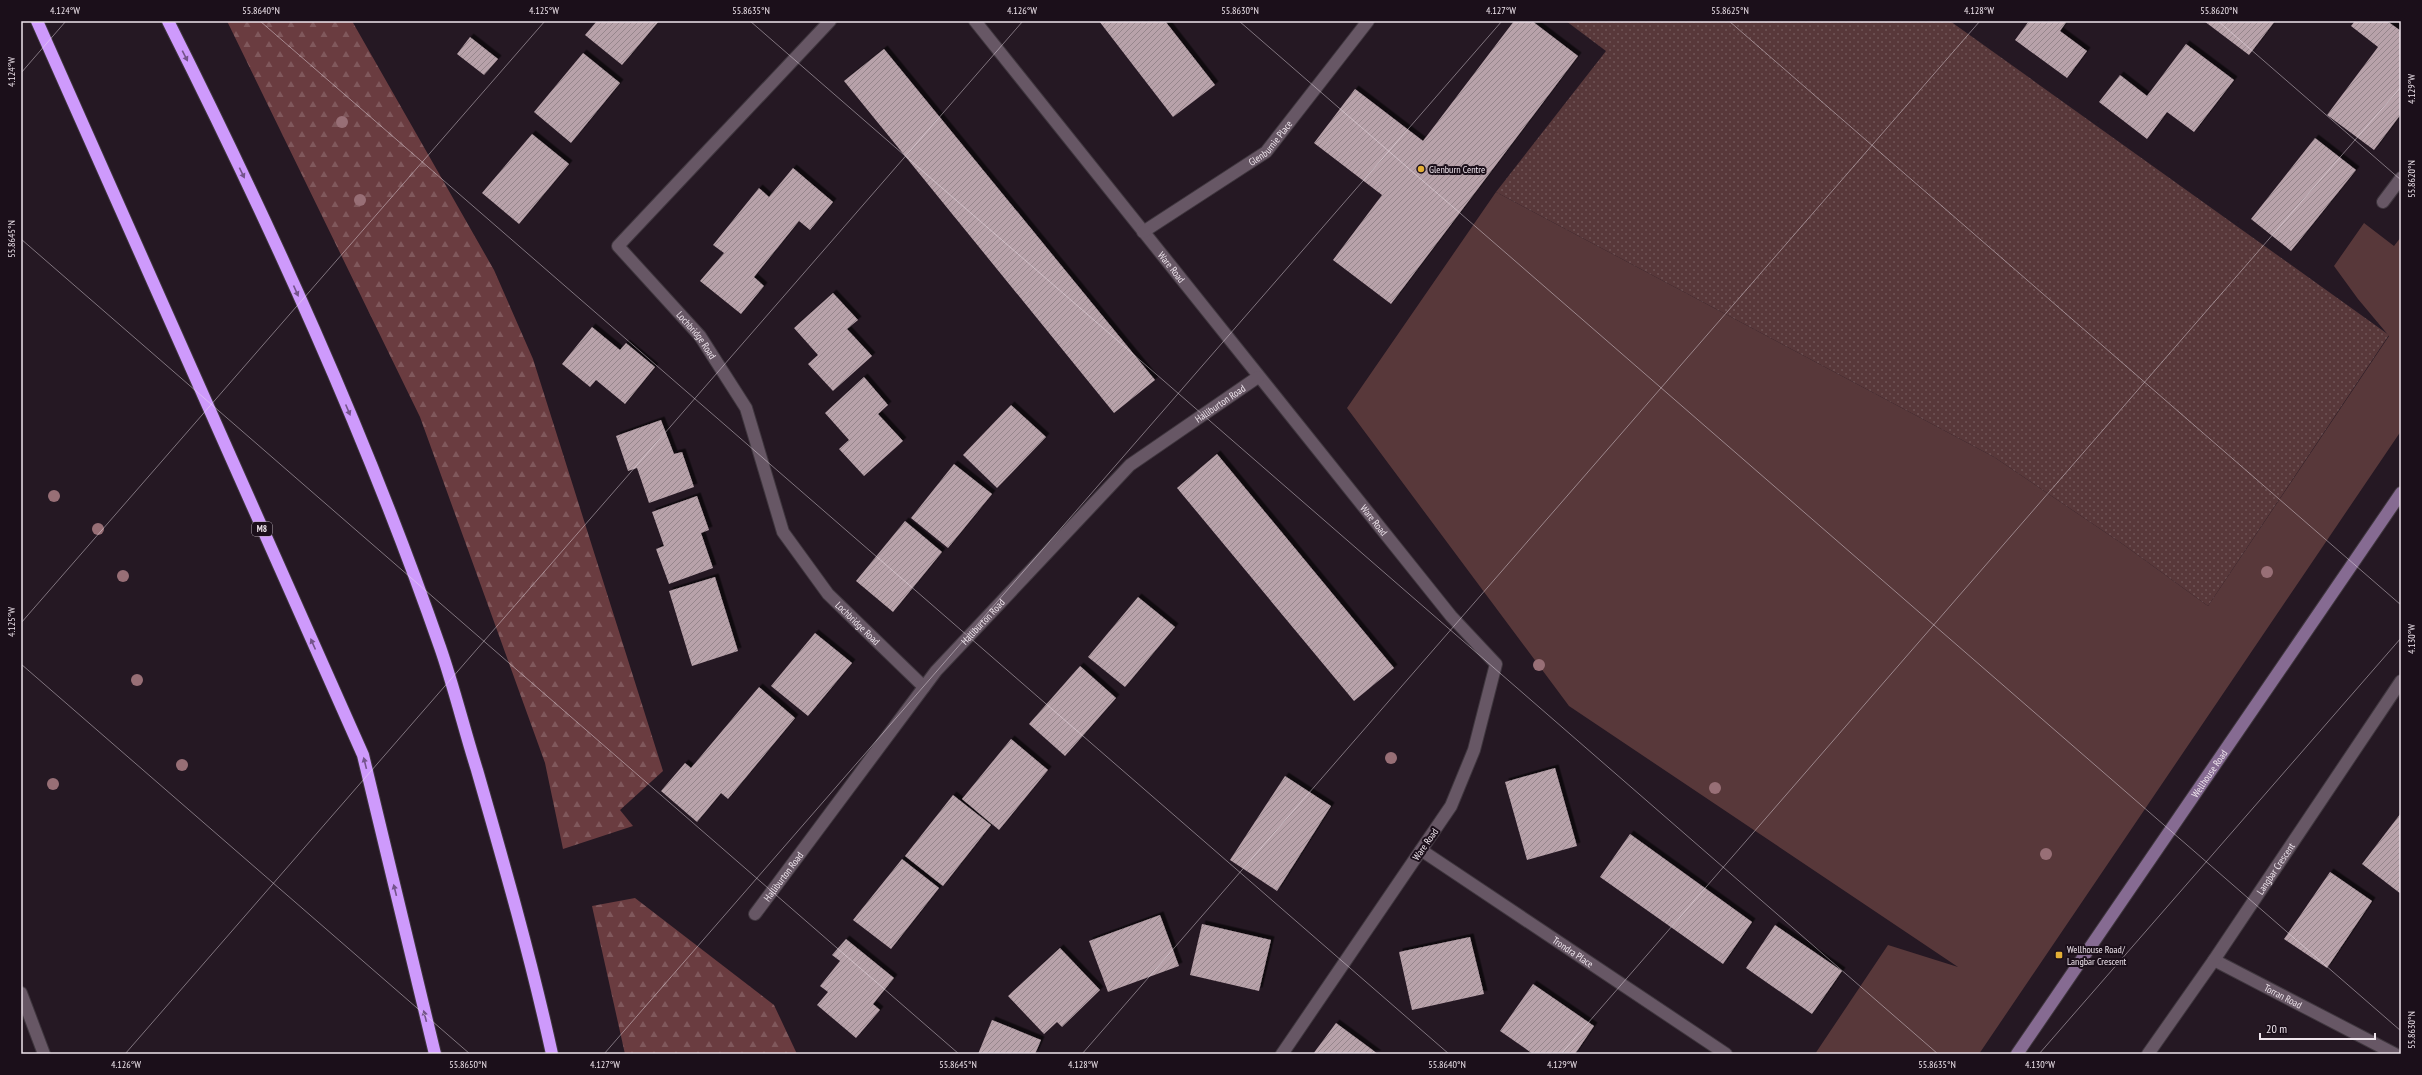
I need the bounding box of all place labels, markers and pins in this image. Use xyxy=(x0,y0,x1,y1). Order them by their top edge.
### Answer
place label: Glenburn Centre xyxy=(1429,163,1485,176)
marker: Glenburn Centre xyxy=(1416,164,1426,174)
place label: Wellhouse Road/ Langbar Crescent xyxy=(2067,943,2127,968)
marker: Wellhouse Road/ Langbar Crescent xyxy=(2054,950,2064,960)

